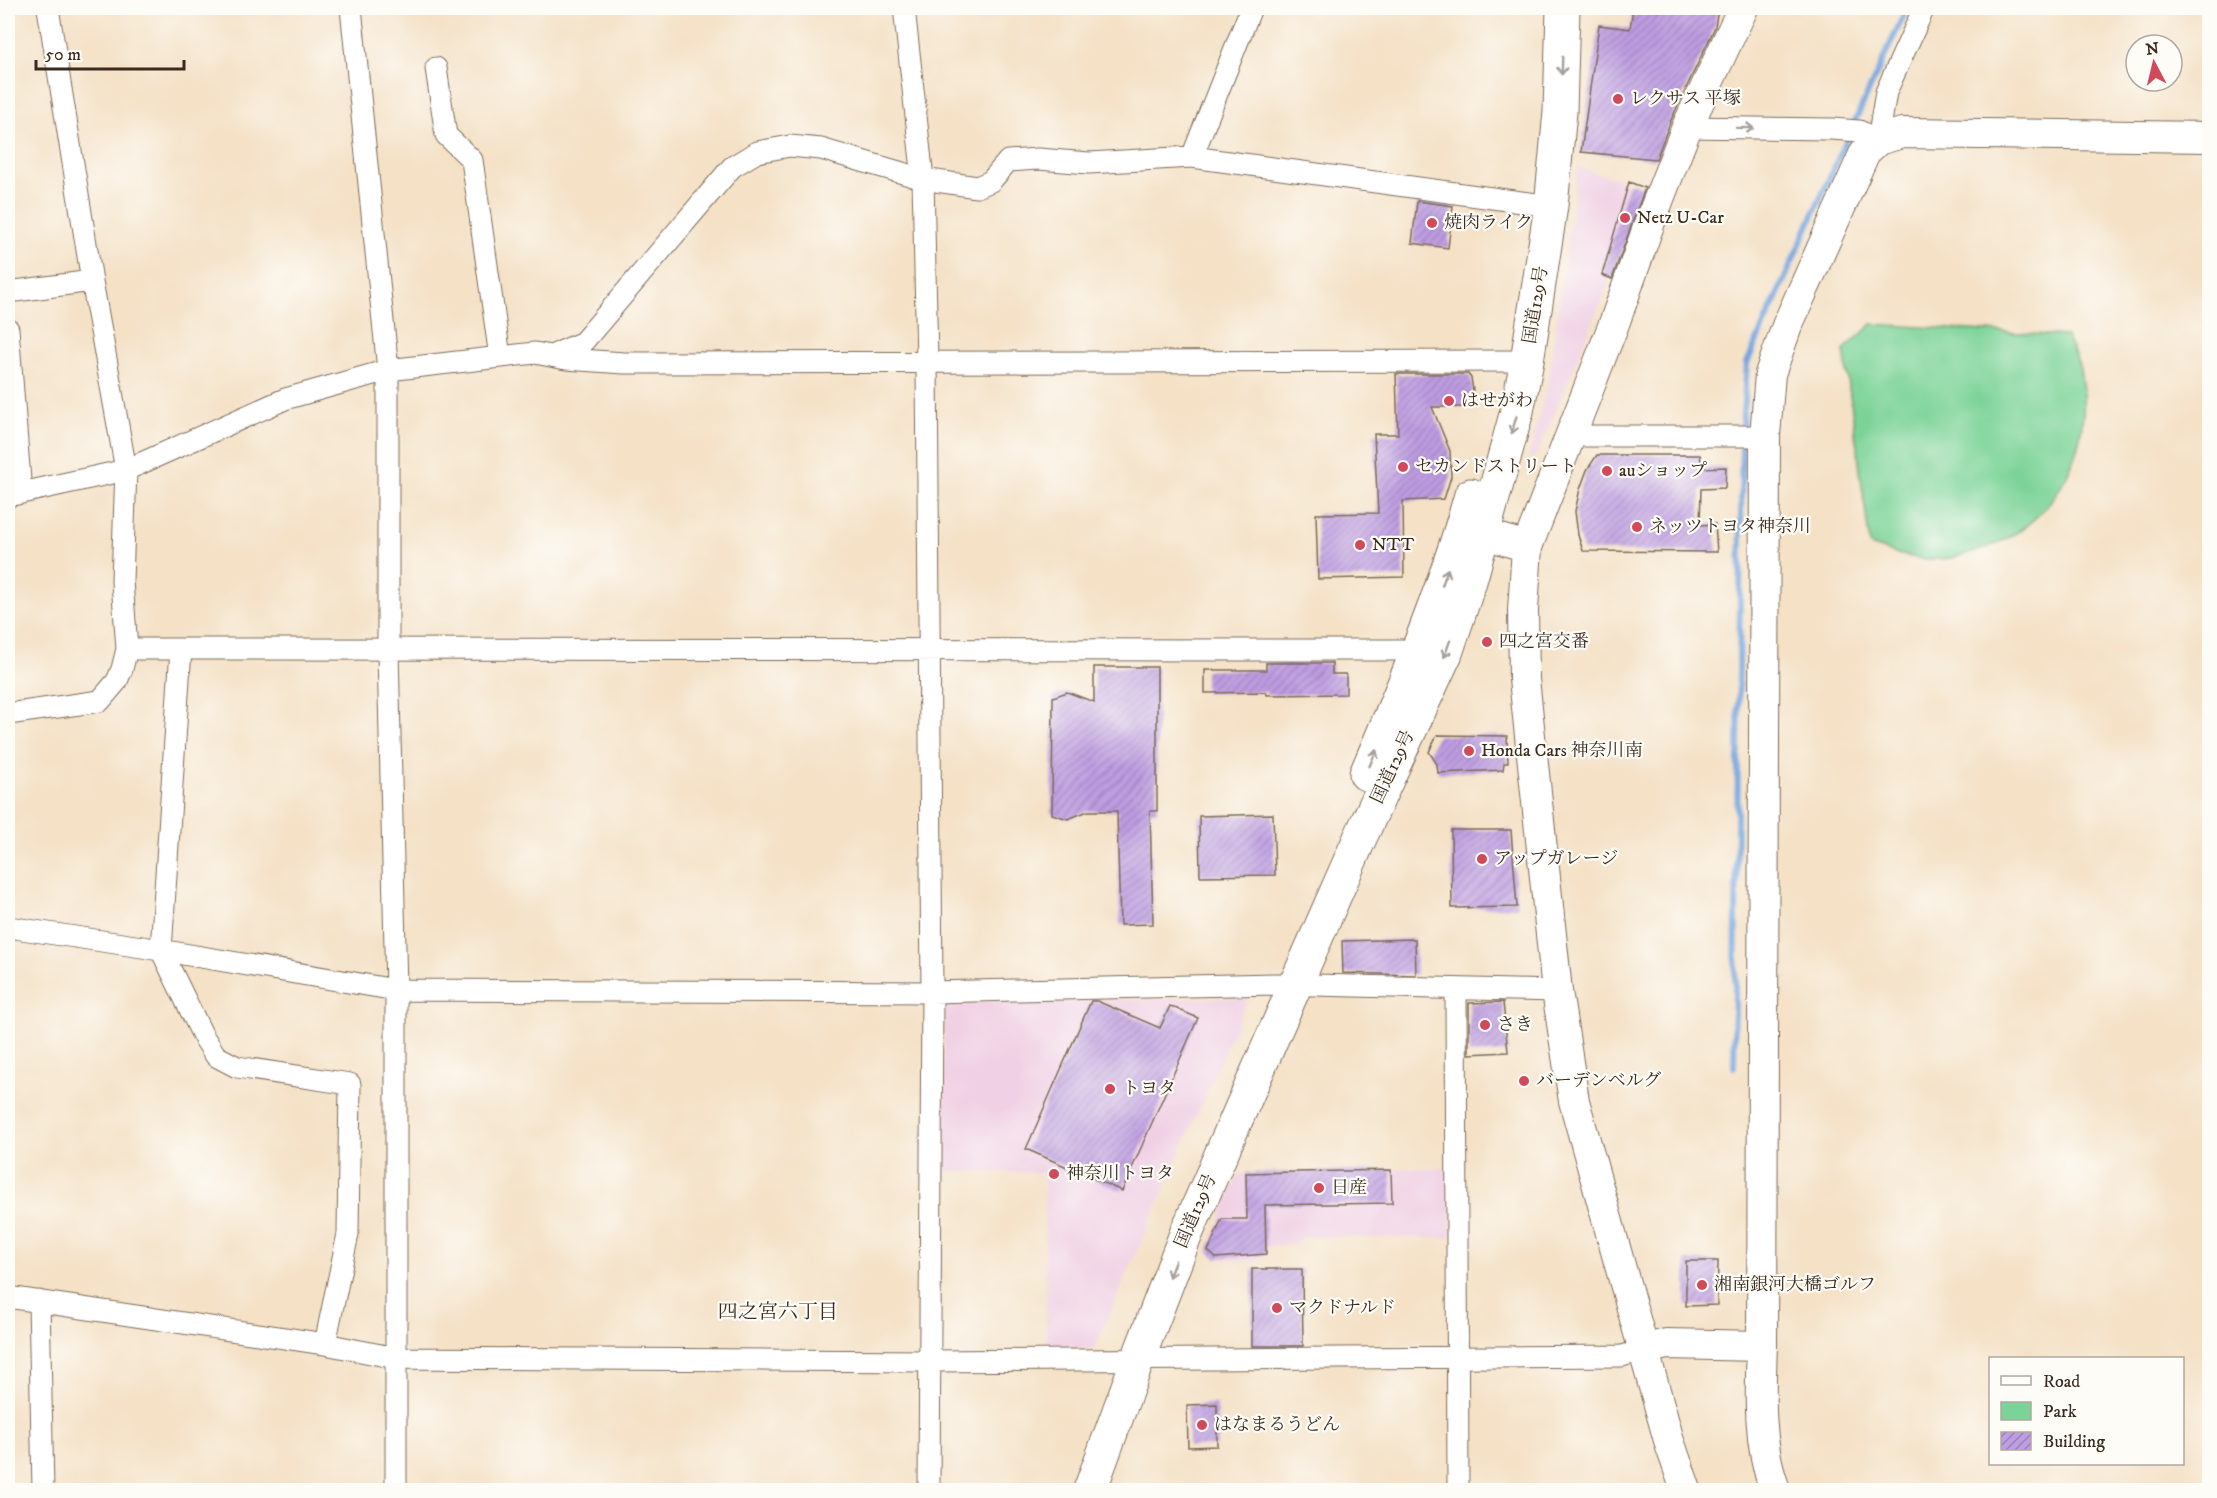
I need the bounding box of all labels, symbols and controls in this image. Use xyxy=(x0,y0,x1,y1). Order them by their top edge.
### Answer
scale bar xyxy=(36,33,184,71)
north arrow xyxy=(2124,33,2184,93)
text: N xyxy=(2145,38,2160,60)
text: 50 m xyxy=(45,44,81,66)
one-way arrow xyxy=(1556,55,1567,75)
place label: レクサス 平塚 xyxy=(1630,88,1741,110)
marker: レクサス 平塚 xyxy=(1611,92,1625,106)
one-way arrow xyxy=(1735,122,1755,133)
place label: Netz U-Car xyxy=(1637,207,1724,229)
marker: Netz U-Car xyxy=(1618,211,1632,225)
place label: 焼肉ライク xyxy=(1444,212,1533,234)
marker: 焼肉ライク xyxy=(1425,216,1439,230)
street label: 国道129号 xyxy=(1519,265,1553,345)
place label: はせがわ xyxy=(1461,390,1533,412)
marker: はせがわ xyxy=(1442,394,1456,408)
one-way arrow xyxy=(1507,415,1519,434)
place label: セカンドストリート xyxy=(1415,456,1577,478)
marker: セカンドストリート xyxy=(1396,460,1410,474)
place label: auショップ xyxy=(1619,460,1707,482)
marker: auショップ xyxy=(1600,464,1614,478)
place label: ネッツトヨタ神奈川 xyxy=(1649,516,1811,538)
marker: ネッツトヨタ神奈川 xyxy=(1630,520,1644,534)
place label: NTT xyxy=(1372,534,1415,556)
marker: NTT xyxy=(1353,538,1367,552)
one-way arrow xyxy=(1440,568,1451,587)
place label: 四之宮交番 xyxy=(1499,631,1589,653)
marker: 四之宮交番 xyxy=(1480,635,1494,649)
one-way arrow xyxy=(1441,640,1452,658)
street label: 国道129号 xyxy=(1366,727,1420,807)
place label: Honda Cars 神奈川南 xyxy=(1481,740,1643,762)
marker: Honda Cars 神奈川南 xyxy=(1462,744,1476,758)
one-way arrow xyxy=(1368,749,1379,767)
place label: アップガレージ xyxy=(1494,848,1618,870)
marker: アップガレージ xyxy=(1475,852,1489,866)
place label: さき xyxy=(1497,1014,1533,1036)
marker: さき xyxy=(1478,1018,1492,1032)
place label: バーデンベルグ xyxy=(1536,1070,1661,1092)
marker: バーデンベルグ xyxy=(1517,1074,1531,1088)
place label: トヨタ xyxy=(1122,1078,1176,1100)
marker: トヨタ xyxy=(1103,1082,1117,1096)
place label: 神奈川トヨタ xyxy=(1066,1163,1174,1185)
marker: 神奈川トヨタ xyxy=(1047,1167,1061,1181)
street label: 国道129号 xyxy=(1171,1171,1221,1251)
place label: 日産 xyxy=(1331,1177,1367,1199)
marker: 日産 xyxy=(1312,1181,1326,1195)
one-way arrow xyxy=(1166,1259,1177,1278)
place label: 湘南銀河大橋ゴルフ xyxy=(1714,1274,1876,1296)
marker: 湘南銀河大橋ゴルフ xyxy=(1695,1278,1709,1292)
place label: マクドナルド xyxy=(1289,1297,1396,1319)
district label: 四之宮六丁目 xyxy=(718,1300,838,1325)
marker: マクドナルド xyxy=(1270,1301,1284,1315)
legend xyxy=(1989,1357,2184,1465)
text: Road xyxy=(2043,1371,2080,1393)
text: Park xyxy=(2043,1401,2077,1423)
place label: はなまるうどん xyxy=(1214,1414,1340,1436)
marker: はなまるうどん xyxy=(1195,1418,1209,1432)
text: Building xyxy=(2043,1431,2105,1453)

